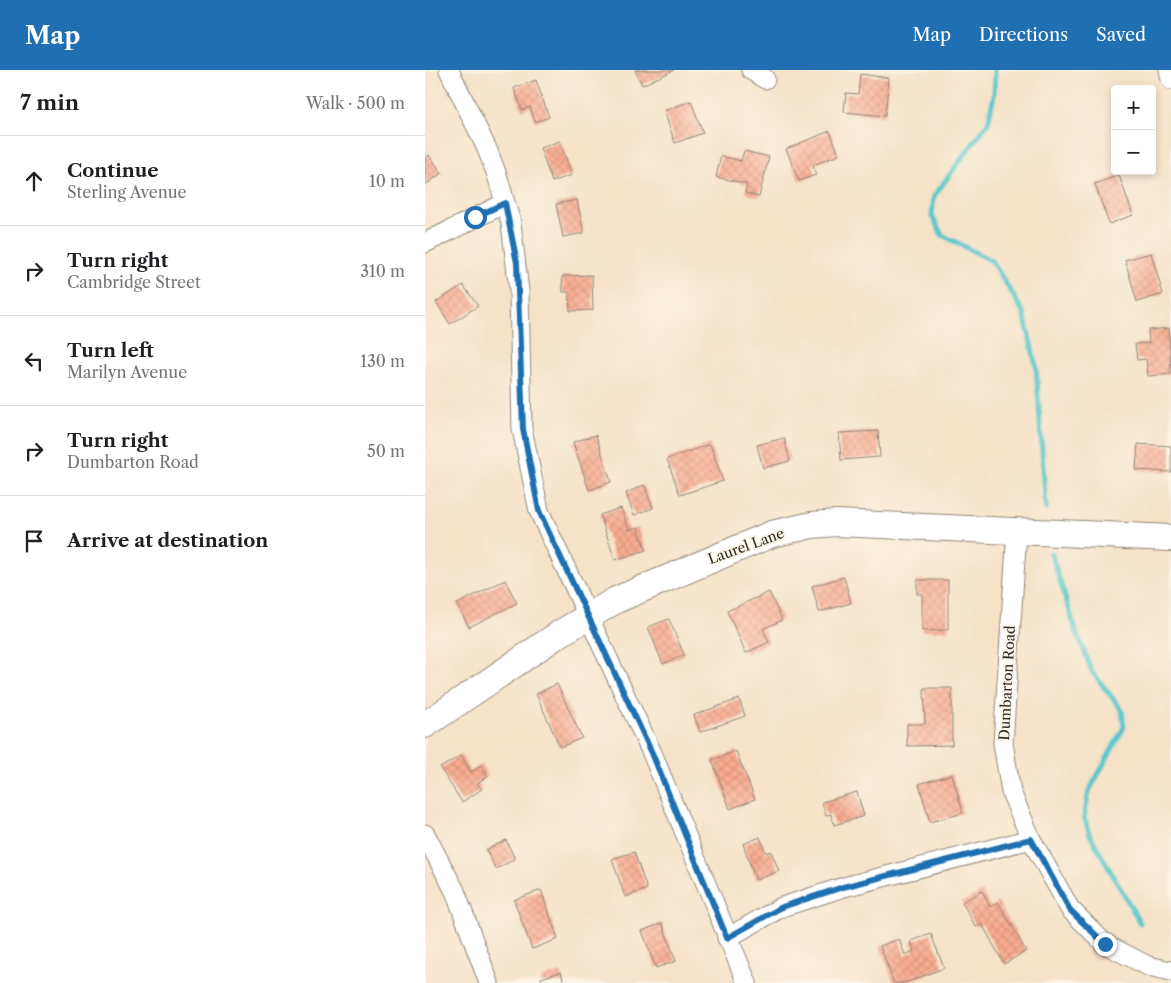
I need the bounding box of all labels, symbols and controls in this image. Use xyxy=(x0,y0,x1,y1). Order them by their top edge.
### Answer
text: Map xyxy=(25,21,80,50)
text: Map xyxy=(912,24,951,46)
text: Directions xyxy=(979,24,1068,46)
text: Saved xyxy=(1096,24,1146,46)
map controls xyxy=(1111,85,1156,175)
button: + xyxy=(1111,85,1156,130)
text: 7 min xyxy=(20,90,79,115)
text: Walk · 500 m xyxy=(306,93,405,113)
button: − xyxy=(1111,130,1156,175)
text: Continue xyxy=(67,159,159,182)
icon: ahead xyxy=(20,167,48,195)
text: 10 m xyxy=(369,171,405,191)
text: Sterling Avenue xyxy=(67,182,187,202)
route start xyxy=(464,206,487,229)
text: Turn right xyxy=(67,249,168,272)
icon: right xyxy=(20,257,48,285)
text: 310 m xyxy=(360,261,405,281)
text: Cambridge Street xyxy=(67,272,201,292)
text: Turn left xyxy=(67,339,154,362)
icon: left xyxy=(20,347,48,375)
text: 130 m xyxy=(360,351,405,371)
text: Marilyn Avenue xyxy=(67,362,187,382)
text: Turn right xyxy=(67,429,168,452)
icon: right xyxy=(20,437,48,465)
text: 50 m xyxy=(367,441,405,461)
text: Dumbarton Road xyxy=(67,452,199,472)
street label: Laurel Lane xyxy=(705,524,787,568)
icon: arrive xyxy=(20,527,48,555)
text: Arrive at destination xyxy=(67,529,268,552)
street label: Dumbarton Road xyxy=(995,624,1019,741)
route end xyxy=(1094,933,1117,956)

